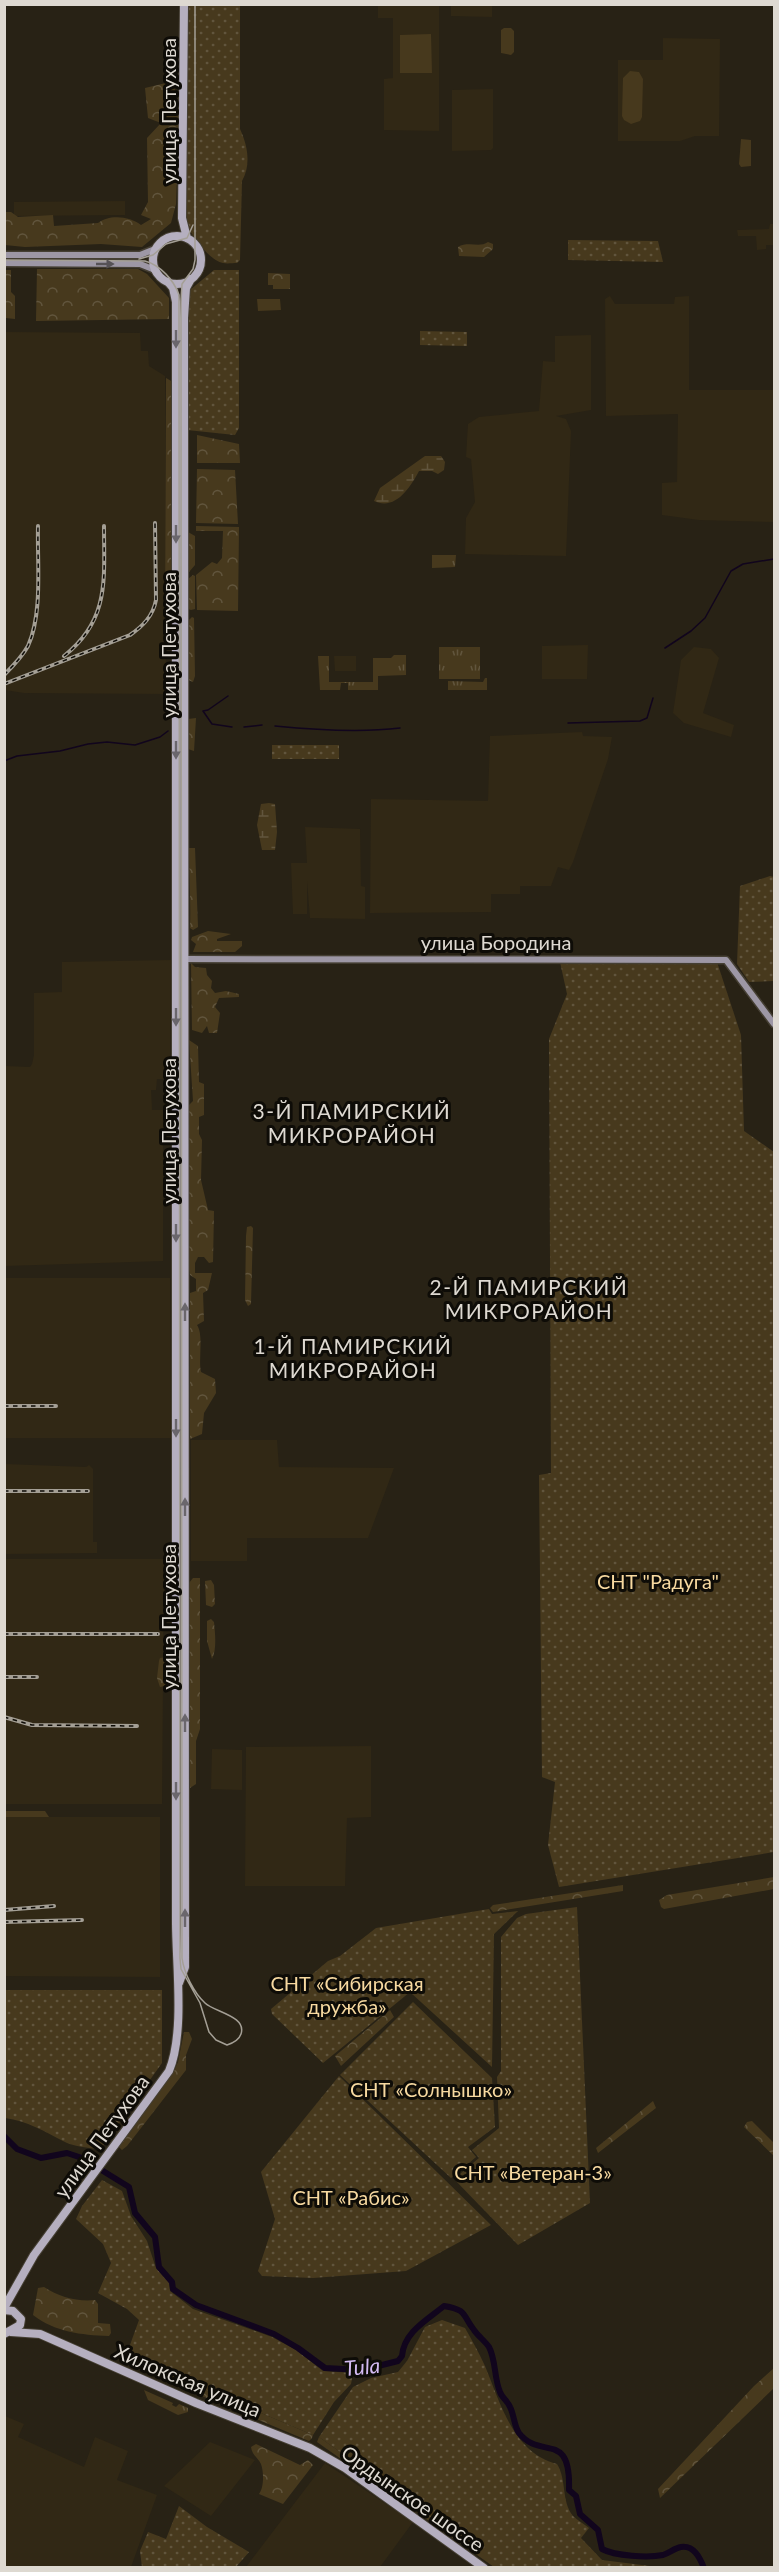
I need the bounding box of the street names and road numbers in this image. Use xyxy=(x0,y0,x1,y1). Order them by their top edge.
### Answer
street label: улица Петухова xyxy=(156,38,180,184)
street label: улица Петухова xyxy=(156,572,180,718)
street label: улица Бородина xyxy=(421,930,571,954)
street label: улица Петухова xyxy=(156,1058,180,1204)
street label: улица Петухова xyxy=(156,1544,180,1690)
street label: улица Петухова xyxy=(48,2070,154,2202)
street label: Хилокская улица xyxy=(111,2338,265,2422)
street label: Ордынское шоссе xyxy=(337,2440,489,2556)

